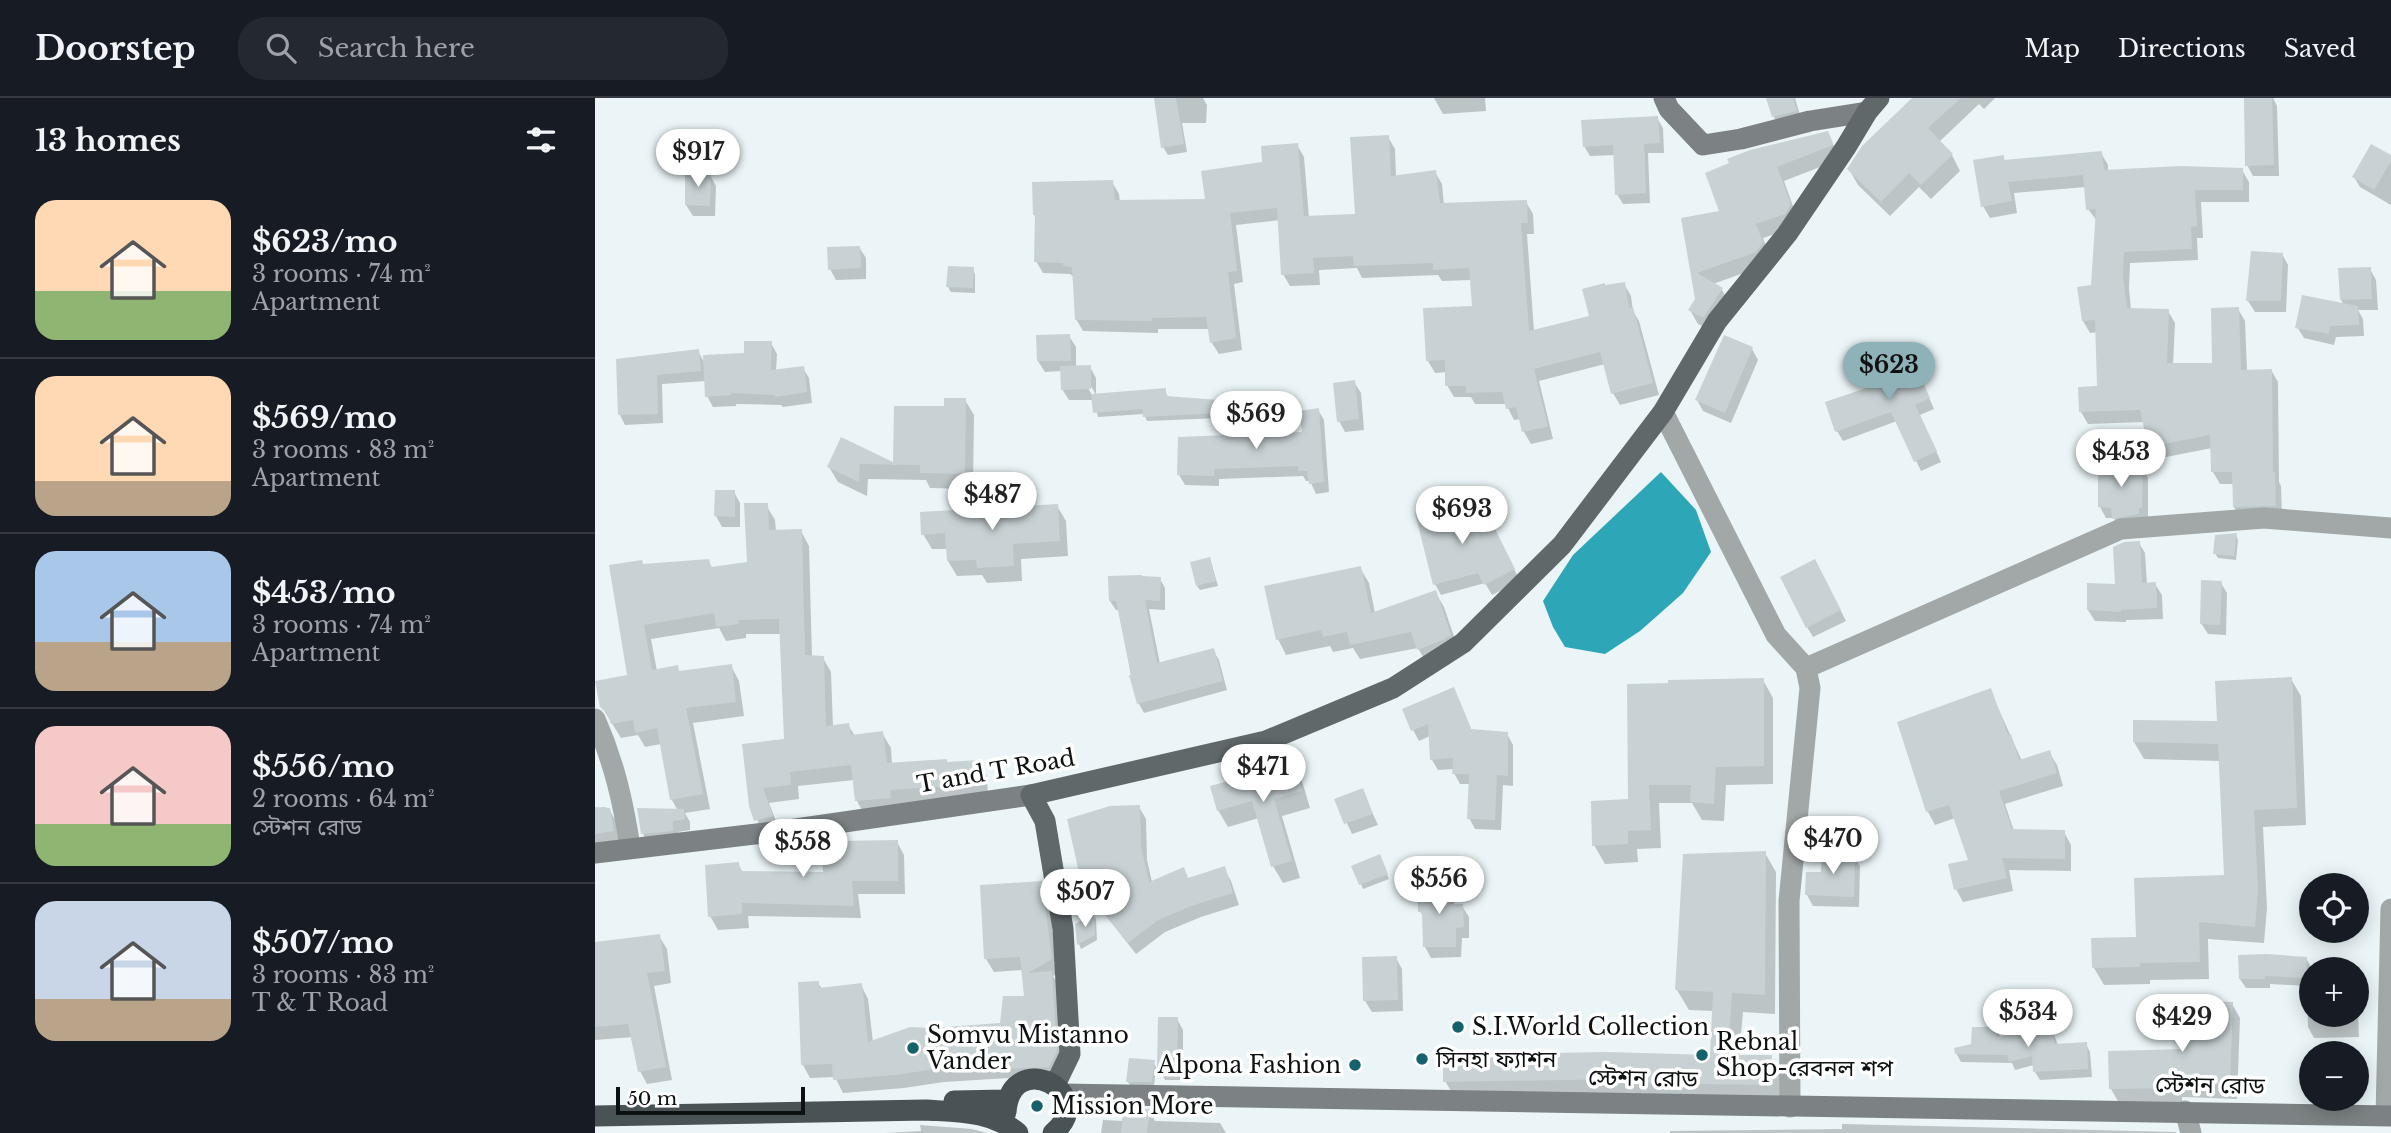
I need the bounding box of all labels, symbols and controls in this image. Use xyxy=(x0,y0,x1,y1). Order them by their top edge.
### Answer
search box xyxy=(238,17,728,80)
text: Doorstep xyxy=(35,28,196,69)
icon: search xyxy=(262,29,300,67)
text: Search here xyxy=(318,32,475,64)
text: Map xyxy=(2024,34,2080,63)
text: Directions xyxy=(2118,34,2246,63)
text: Saved xyxy=(2284,34,2356,63)
icon: filters xyxy=(522,121,560,159)
text: 13 homes xyxy=(35,122,181,159)
pin: $917 xyxy=(657,130,739,189)
text: $917 xyxy=(672,138,724,166)
text: $623/mo xyxy=(252,223,397,260)
icon: home xyxy=(91,228,175,312)
text: 3 rooms · 74 m² xyxy=(252,260,431,288)
text: Apartment xyxy=(252,288,380,316)
pin: $623 xyxy=(1848,342,1930,402)
text: $623 xyxy=(1859,351,1919,379)
pin: $569 xyxy=(1215,392,1297,451)
text: $569/mo xyxy=(252,399,397,436)
text: $569 xyxy=(1226,400,1286,428)
icon: home xyxy=(91,404,175,488)
pin: $453 xyxy=(2080,430,2162,489)
text: 3 rooms · 83 m² xyxy=(252,436,434,464)
text: $453 xyxy=(2092,438,2150,466)
text: Apartment xyxy=(252,464,380,492)
pin: $487 xyxy=(951,472,1033,532)
text: $487 xyxy=(964,481,1020,509)
pin: $693 xyxy=(1421,486,1503,546)
text: $693 xyxy=(1432,495,1492,523)
text: $453/mo xyxy=(252,574,396,611)
icon: home xyxy=(91,579,175,663)
text: 3 rooms · 74 m² xyxy=(252,611,431,639)
text: Apartment xyxy=(252,639,380,667)
street label: T and T Road xyxy=(915,743,1077,799)
pin: $471 xyxy=(1222,744,1304,804)
text: $556/mo xyxy=(252,748,395,785)
text: $471 xyxy=(1237,753,1289,781)
icon: home xyxy=(91,754,175,838)
text: 2 rooms · 64 m² xyxy=(252,785,435,813)
text: স্টেশন রোড xyxy=(252,813,362,841)
pin: $470 xyxy=(1792,816,1874,876)
pin: $558 xyxy=(762,820,844,879)
text: $470 xyxy=(1803,825,1863,853)
text: $558 xyxy=(775,828,831,856)
pin: $556 xyxy=(1398,856,1480,916)
text: $556 xyxy=(1410,865,1468,893)
pin: $507 xyxy=(1044,870,1126,929)
map controls xyxy=(2299,873,2369,1111)
button: locate xyxy=(2299,873,2369,943)
text: $507 xyxy=(1056,878,1114,906)
text: $507/mo xyxy=(252,924,394,961)
icon: home xyxy=(91,929,175,1013)
button: + xyxy=(2299,957,2369,1027)
text: 3 rooms · 83 m² xyxy=(252,961,434,989)
text: T & T Road xyxy=(252,989,388,1017)
pin: $534 xyxy=(1987,990,2069,1049)
pin: $429 xyxy=(2141,995,2223,1054)
text: $534 xyxy=(1999,998,2057,1026)
text: $429 xyxy=(2152,1003,2212,1031)
place label: S.I.World Collection xyxy=(1472,1013,1709,1041)
marker: S.I.World Collection xyxy=(1450,1019,1466,1035)
place label: Somvu Mistanno Vander xyxy=(926,1021,1129,1075)
place label: Rebnal Shop-রেবনল শপ xyxy=(1716,1028,1894,1082)
marker: Somvu Mistanno Vander xyxy=(905,1040,921,1056)
button: − xyxy=(2299,1041,2369,1111)
place label: সিনহা ফ্যাশন xyxy=(1435,1045,1557,1073)
marker: Rebnal Shop-রেবনল শপ xyxy=(1694,1047,1710,1063)
place label: Alpona Fashion xyxy=(1157,1051,1341,1079)
marker: সিনহা ফ্যাশন xyxy=(1414,1051,1430,1067)
marker: Alpona Fashion xyxy=(1347,1057,1363,1073)
street label: স্টেশন রোড xyxy=(1588,1063,1699,1093)
street label: স্টেশন রোড xyxy=(2155,1070,2266,1100)
scale bar xyxy=(616,1084,805,1116)
text: 50 m xyxy=(627,1087,677,1110)
place label: Mission More xyxy=(1051,1092,1214,1120)
marker: Mission More xyxy=(1029,1098,1045,1114)

